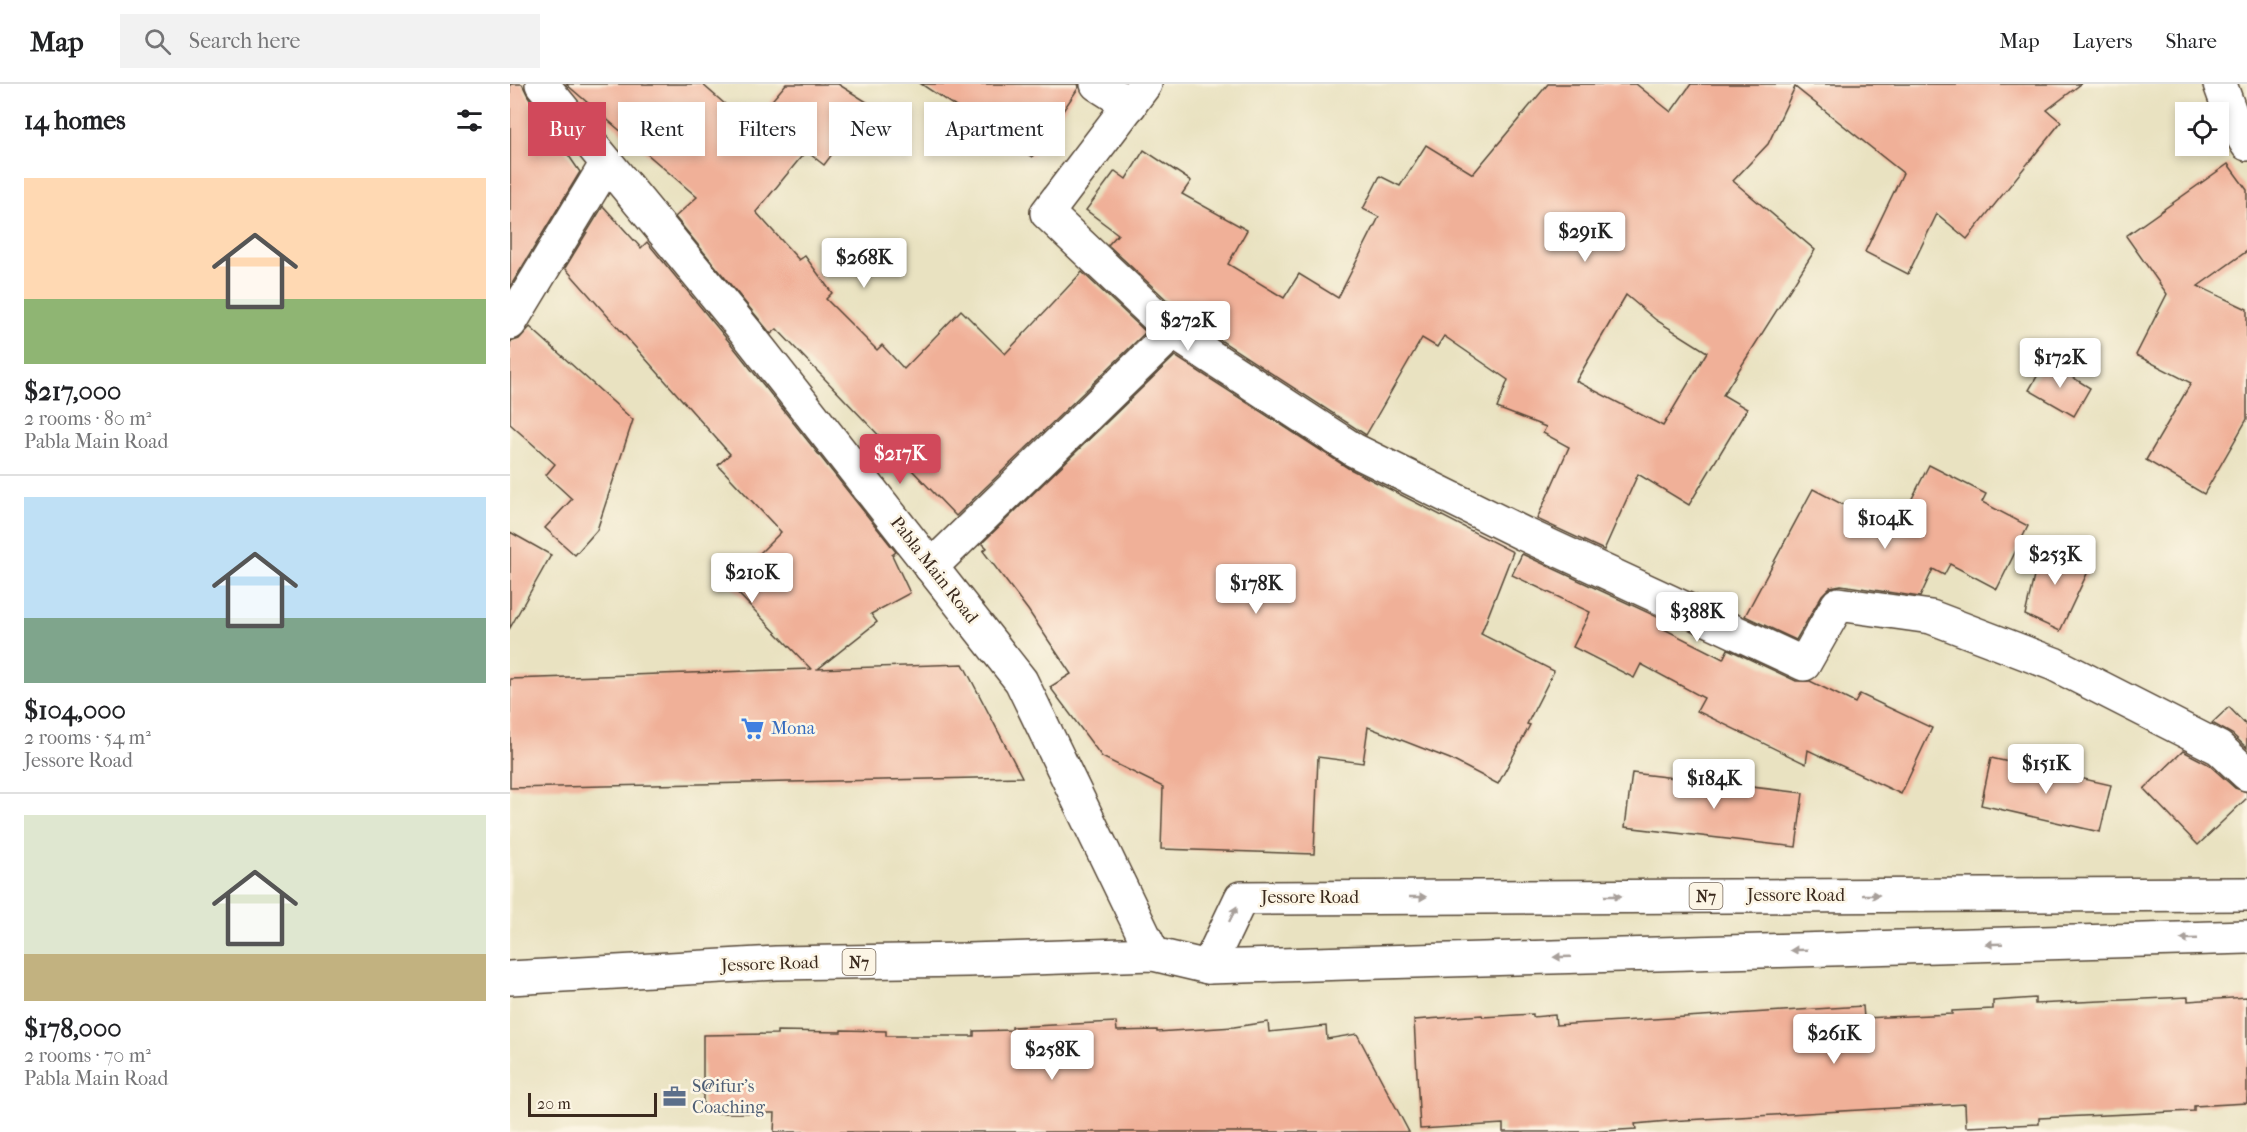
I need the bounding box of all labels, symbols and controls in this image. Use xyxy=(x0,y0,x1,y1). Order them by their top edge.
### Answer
search box xyxy=(120,14,540,68)
text: Map xyxy=(30,25,84,58)
icon: search xyxy=(141,25,174,58)
text: Search here xyxy=(189,28,300,54)
text: Map xyxy=(1999,29,2040,53)
text: Layers xyxy=(2073,29,2132,53)
text: Share xyxy=(2165,29,2217,53)
chip: Buy xyxy=(528,102,606,156)
chip: Rent xyxy=(618,102,705,156)
chip: Filters xyxy=(717,102,817,156)
chip: New xyxy=(829,102,912,156)
chip: Apartment xyxy=(924,102,1065,156)
map controls xyxy=(2175,102,2229,156)
button: locate xyxy=(2175,102,2229,156)
icon: filters xyxy=(453,104,486,137)
text: 14 homes xyxy=(24,105,126,136)
pin: $291K xyxy=(1543,212,1627,263)
icon: home xyxy=(201,217,309,325)
text: $291K xyxy=(1558,220,1612,243)
pin: $268K xyxy=(822,238,906,289)
text: $268K xyxy=(836,246,892,269)
pin: $272K xyxy=(1146,301,1230,352)
text: $272K xyxy=(1160,309,1216,332)
pin: $172K xyxy=(2018,338,2102,389)
text: $172K xyxy=(2034,346,2086,369)
text: $217,000 xyxy=(24,376,121,407)
text: 2 rooms · 80 m² xyxy=(24,407,151,430)
text: Pabla Main Road xyxy=(24,430,168,453)
pin: $217K xyxy=(858,434,942,485)
text: $217K xyxy=(874,442,926,465)
pin: $104K xyxy=(1843,499,1927,550)
text: $104K xyxy=(1857,507,1913,530)
street label: Pabla Main Road xyxy=(886,512,982,628)
pin: $253K xyxy=(2013,535,2097,586)
icon: home xyxy=(201,536,309,644)
text: $253K xyxy=(2029,543,2081,566)
pin: $210K xyxy=(710,553,794,604)
text: $210K xyxy=(725,561,779,584)
pin: $178K xyxy=(1214,564,1298,615)
text: $178K xyxy=(1230,572,1282,595)
pin: $388K xyxy=(1655,592,1739,643)
text: $388K xyxy=(1670,600,1724,623)
text: $104,000 xyxy=(24,695,126,726)
supermarket icon: Mona xyxy=(740,715,766,741)
place label: Mona xyxy=(771,718,816,739)
text: 2 rooms · 54 m² xyxy=(24,726,151,749)
pin: $151K xyxy=(2004,744,2088,795)
text: Jessore Road xyxy=(24,749,133,772)
text: $151K xyxy=(2022,752,2070,775)
pin: $184K xyxy=(1672,759,1756,810)
text: $184K xyxy=(1687,767,1741,790)
icon: home xyxy=(201,854,309,962)
road number: N7 xyxy=(1690,883,1722,909)
street label: Jessore Road xyxy=(1745,885,1845,906)
street label: Jessore Road xyxy=(1259,887,1359,908)
one-way arrow xyxy=(1862,890,1881,900)
one-way arrow xyxy=(1604,891,1623,901)
one-way arrow xyxy=(1409,892,1428,902)
one-way arrow xyxy=(1228,905,1238,923)
one-way arrow xyxy=(2179,934,2198,944)
one-way arrow xyxy=(1984,940,2003,949)
one-way arrow xyxy=(1789,945,1808,955)
road number: N7 xyxy=(842,949,876,975)
street label: Jessore Road xyxy=(719,952,820,976)
one-way arrow xyxy=(1552,952,1571,961)
text: $178,000 xyxy=(24,1013,122,1044)
pin: $261K xyxy=(1792,1014,1876,1065)
text: $261K xyxy=(1807,1022,1861,1045)
pin: $258K xyxy=(1010,1030,1094,1081)
text: $258K xyxy=(1025,1038,1079,1061)
text: 2 rooms · 70 m² xyxy=(24,1044,151,1067)
text: Pabla Main Road xyxy=(24,1067,168,1090)
place label: S@ifur's Coaching xyxy=(692,1076,765,1118)
office icon: S@ifur's Coaching xyxy=(661,1083,687,1109)
scale bar xyxy=(528,1090,657,1118)
text: 20 m xyxy=(537,1094,571,1113)

